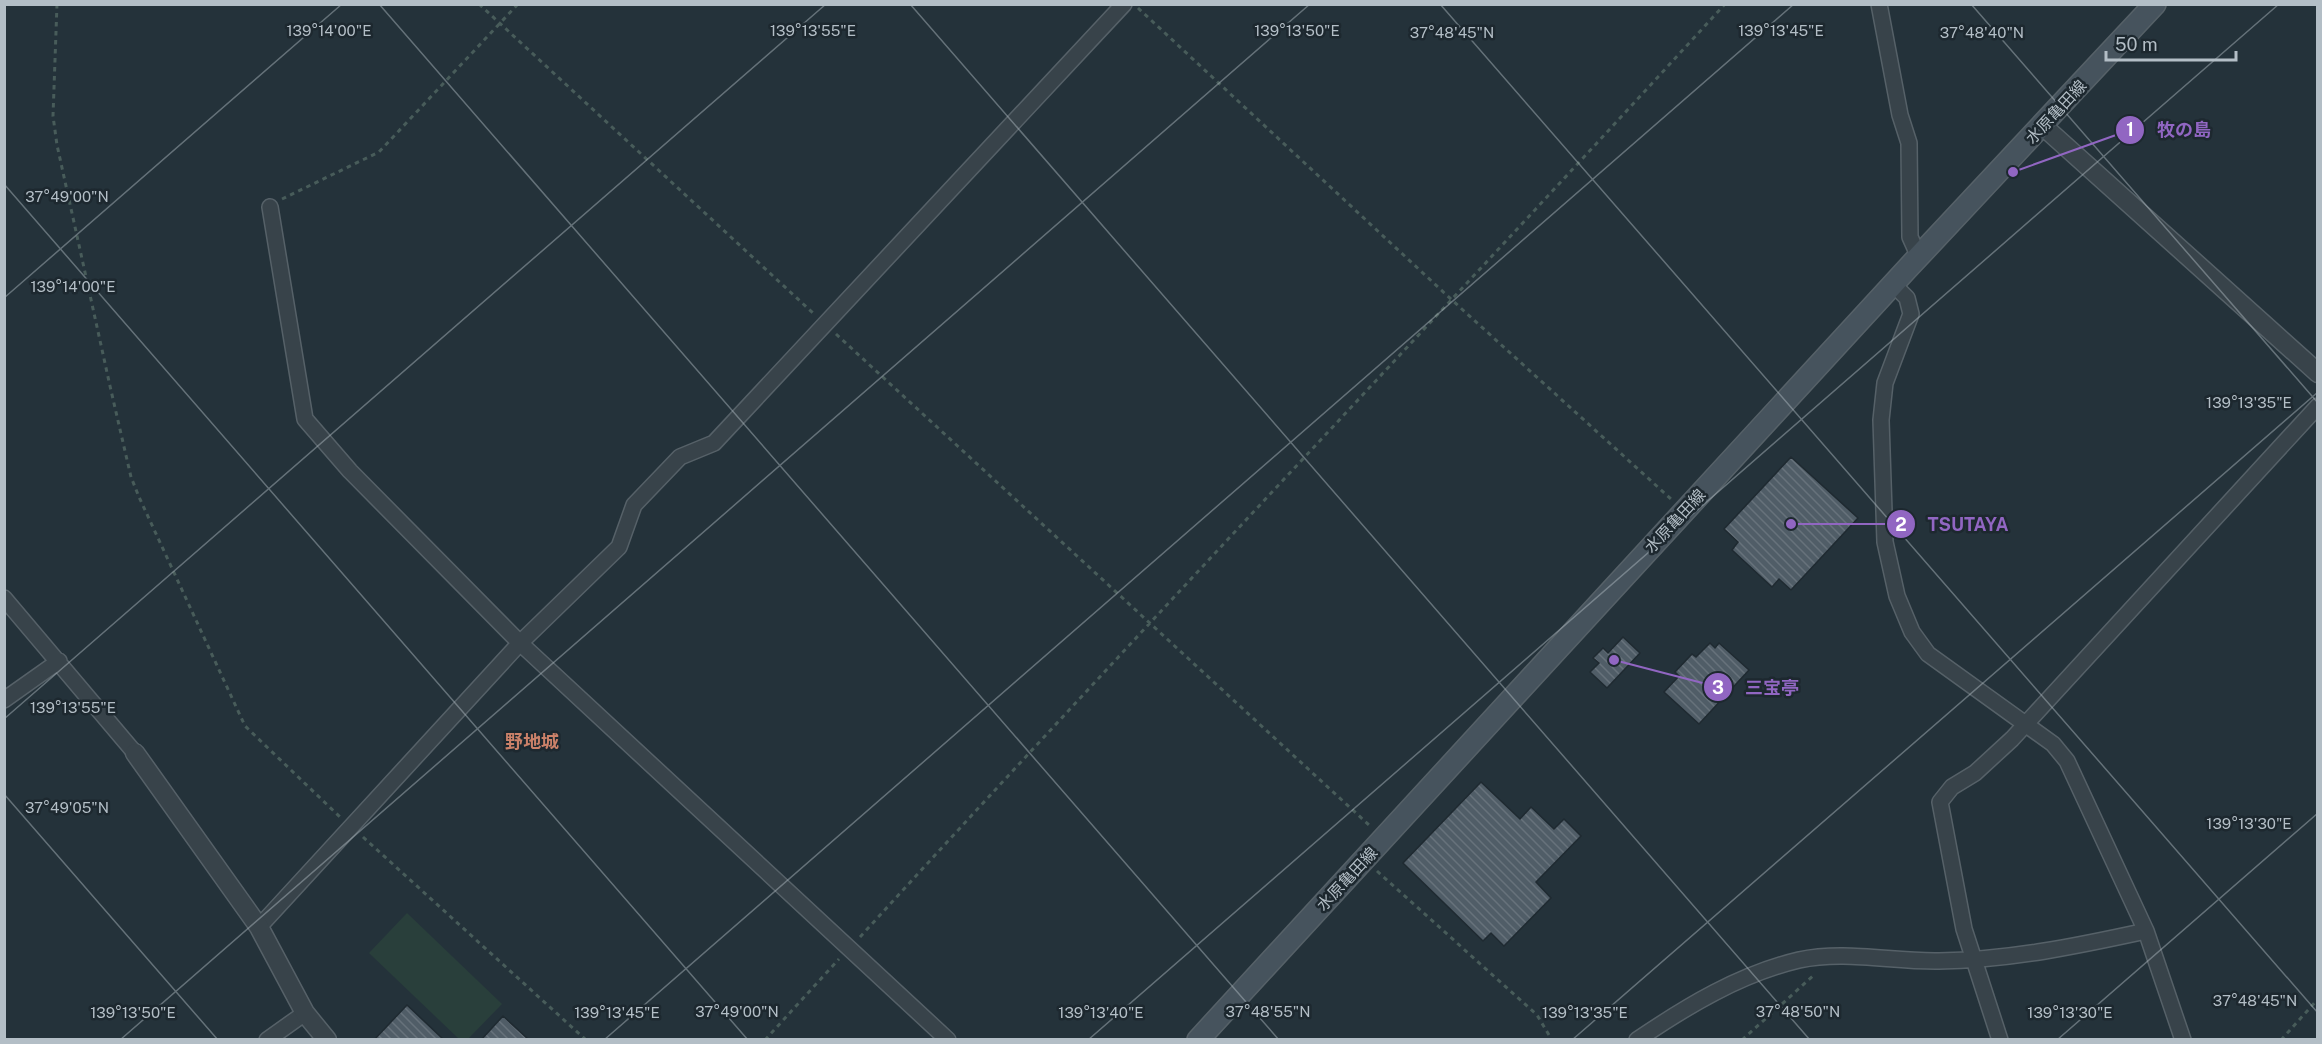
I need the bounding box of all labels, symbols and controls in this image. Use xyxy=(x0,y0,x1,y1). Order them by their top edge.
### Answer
text: 139°14'00"E xyxy=(287,22,371,39)
text: 139°13'55"E xyxy=(770,22,856,39)
text: 139°13'50"E xyxy=(1254,22,1340,39)
text: 139°13'45"E xyxy=(1738,22,1824,39)
text: 37°48'45"N xyxy=(1410,24,1494,41)
text: 37°48'40"N xyxy=(1940,24,2024,41)
scale bar xyxy=(2106,24,2236,62)
text: 50 m xyxy=(2115,34,2158,55)
street label: 水原亀田線 xyxy=(2022,76,2090,148)
callout: 牧の島 xyxy=(2115,112,2223,148)
text: 1 xyxy=(2126,119,2134,140)
text: 牧の島 xyxy=(2157,119,2211,140)
text: 37°49'00"N xyxy=(25,188,109,205)
text: 139°14'00"E xyxy=(31,278,115,295)
text: 139°13'35"E xyxy=(2206,394,2292,411)
street label: 水原亀田線 xyxy=(1641,485,1709,557)
callout: TSUTAYA xyxy=(1886,506,2021,542)
text: 2 xyxy=(1895,514,1907,535)
text: TSUTAYA xyxy=(1927,514,2009,535)
callout: 三宝亭 xyxy=(1703,669,1811,705)
text: 3 xyxy=(1712,677,1724,698)
text: 三宝亭 xyxy=(1745,677,1799,698)
text: 139°13'55"E xyxy=(30,699,116,716)
district label: 野地城 xyxy=(505,731,559,752)
text: 37°49'05"N xyxy=(25,799,109,816)
text: 139°13'30"E xyxy=(2206,815,2292,832)
street label: 水原亀田線 xyxy=(1313,843,1381,915)
text: 37°48'45"N xyxy=(2213,992,2297,1009)
text: 37°49'00"N xyxy=(695,1003,779,1020)
text: 37°48'55"N xyxy=(1226,1003,1310,1020)
text: 37°48'50"N xyxy=(1756,1003,1840,1020)
text: 139°13'50"E xyxy=(90,1004,176,1021)
text: 139°13'45"E xyxy=(574,1004,660,1021)
text: 139°13'40"E xyxy=(1058,1004,1144,1021)
text: 139°13'35"E xyxy=(1542,1004,1628,1021)
text: 139°13'30"E xyxy=(2027,1004,2113,1021)

